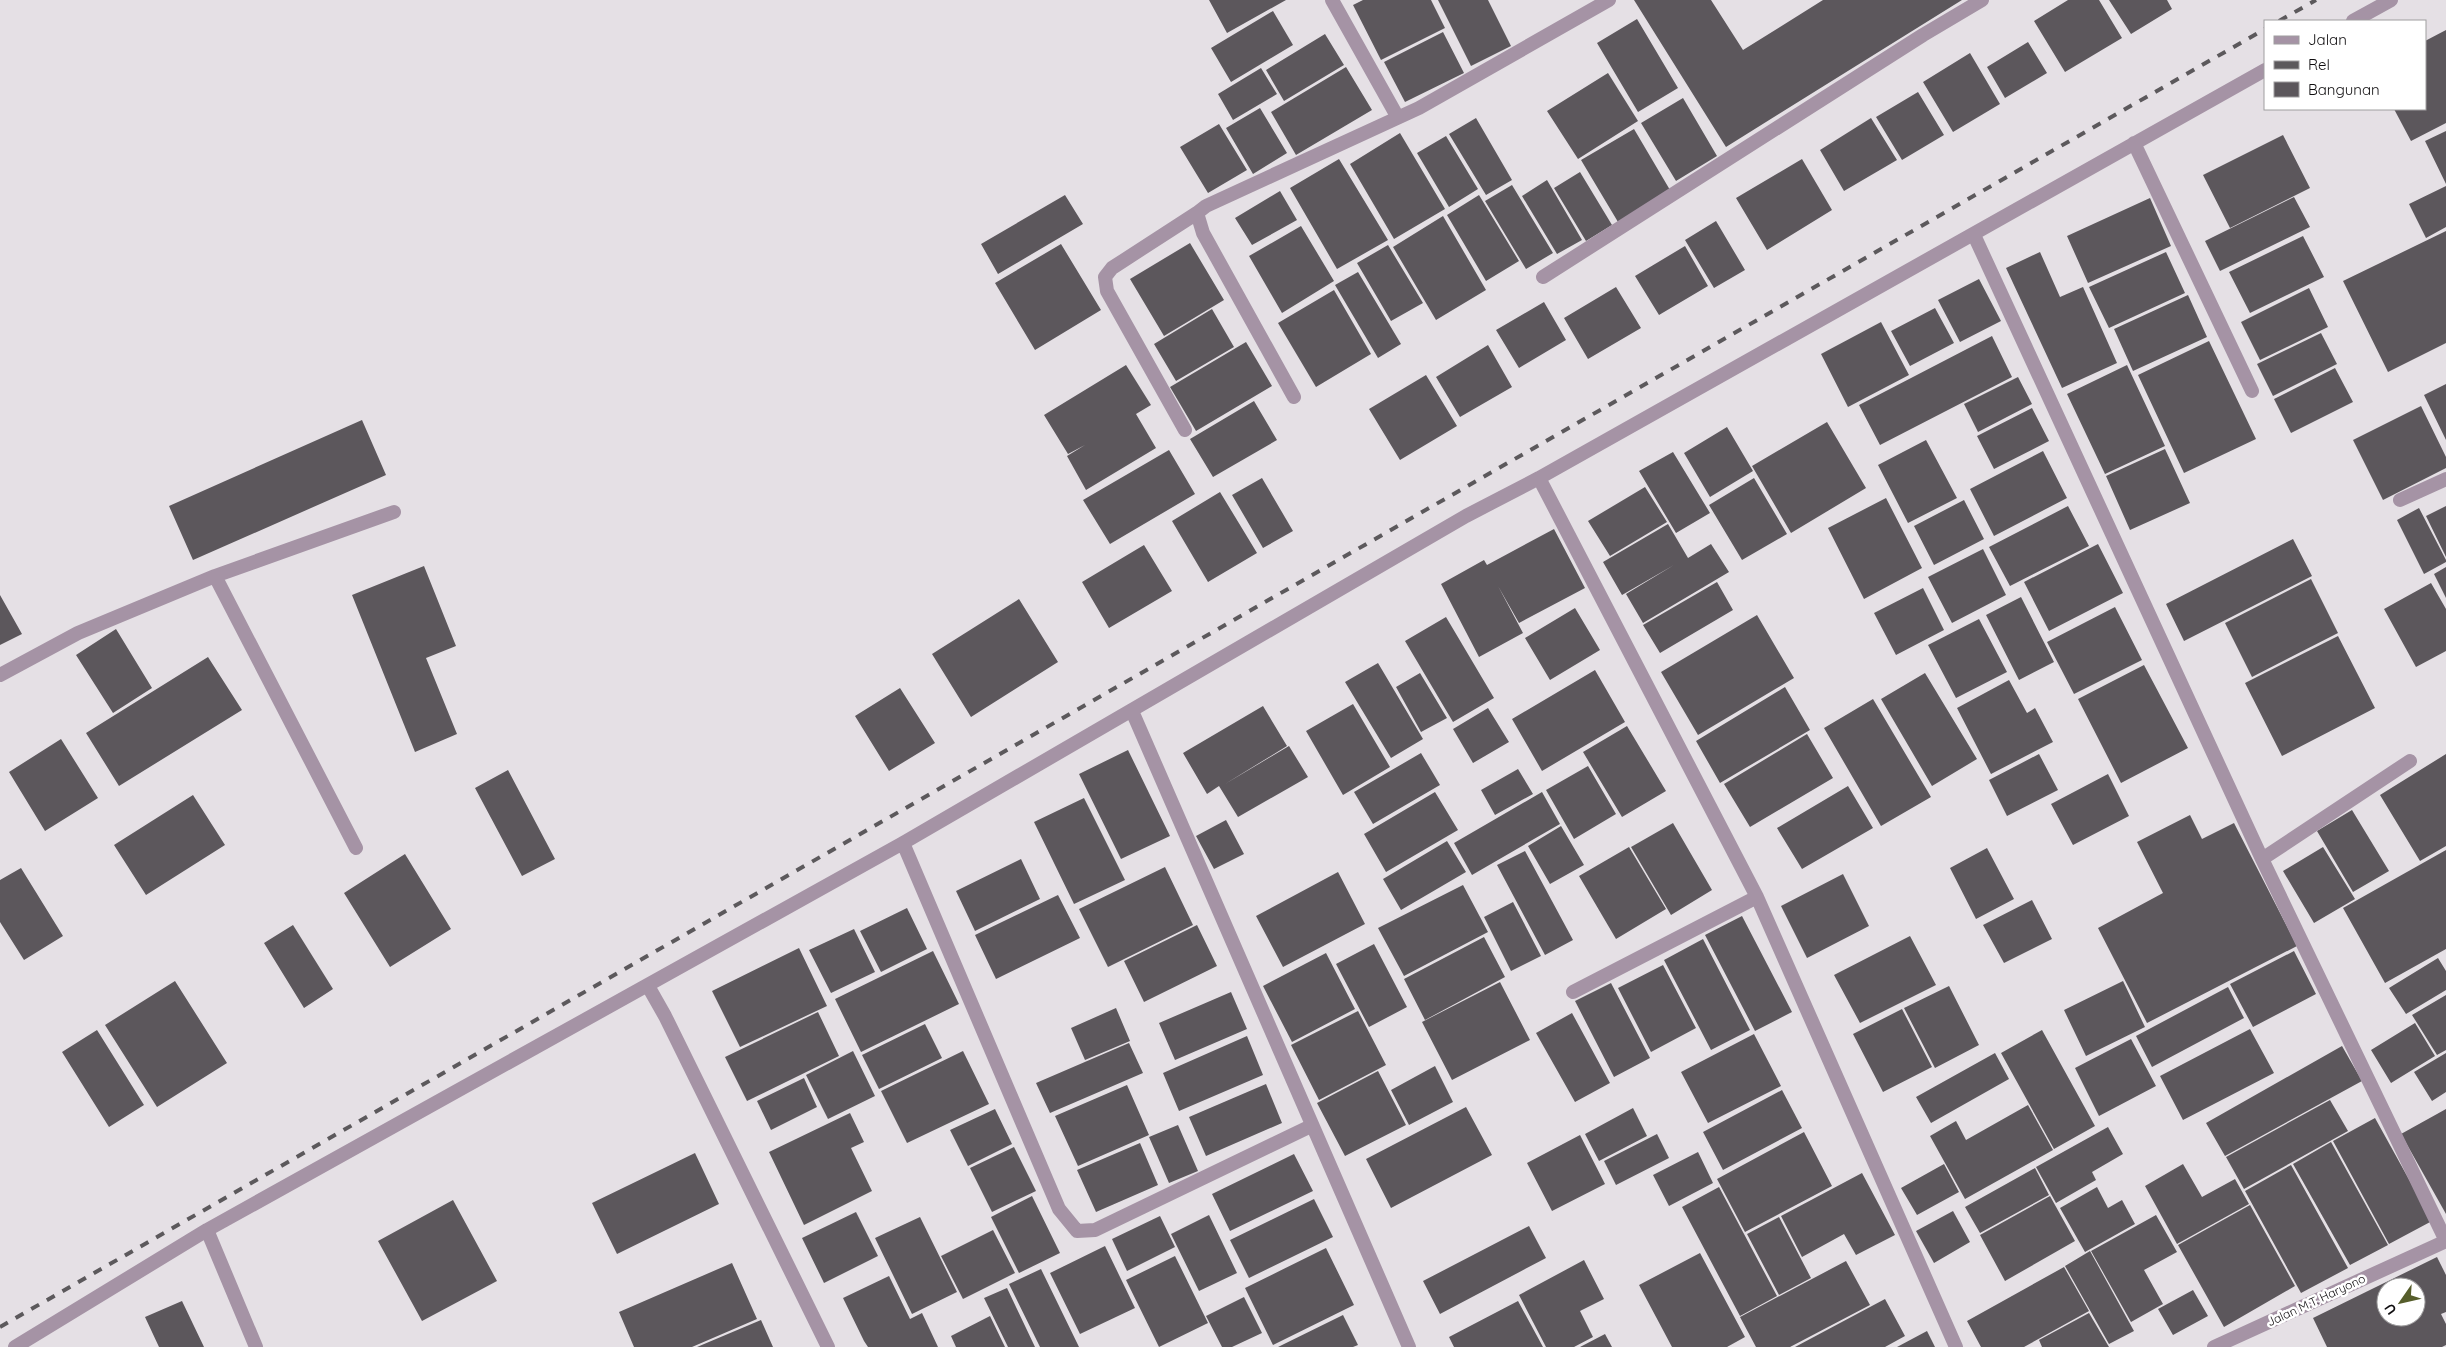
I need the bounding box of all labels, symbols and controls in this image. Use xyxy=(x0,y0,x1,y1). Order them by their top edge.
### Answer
legend xyxy=(2264,20,2426,110)
text: Jalan xyxy=(2308,30,2347,49)
text: Rel xyxy=(2308,55,2330,74)
text: Bangunan xyxy=(2308,80,2380,99)
street label: Jalan M.T. Haryono xyxy=(2264,1271,2368,1329)
north arrow xyxy=(2376,1277,2426,1327)
text: U xyxy=(2380,1300,2400,1318)

